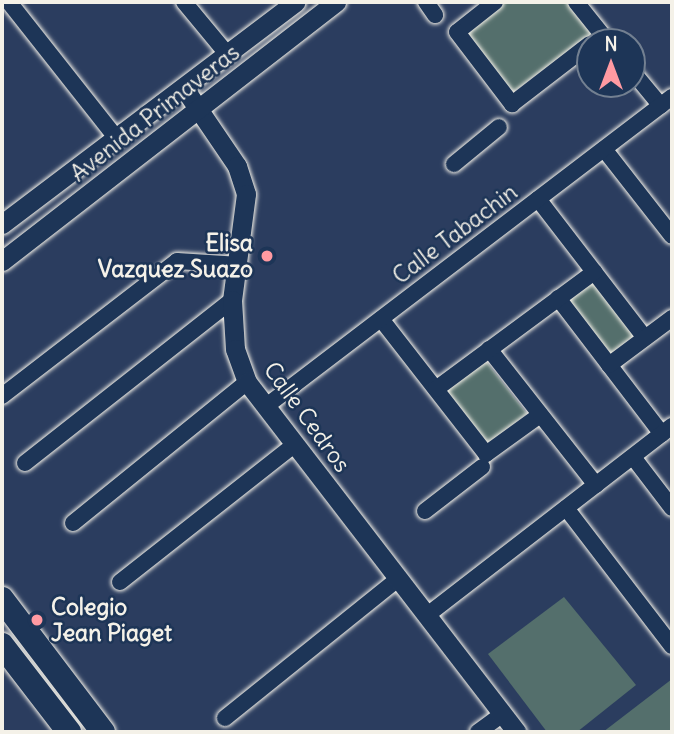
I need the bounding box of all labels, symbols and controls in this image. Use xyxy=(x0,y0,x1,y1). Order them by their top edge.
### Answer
north arrow xyxy=(576,28,646,98)
text: N xyxy=(604,32,618,56)
street label: Avenida Primaveras xyxy=(65,38,245,188)
street label: Calle Tabachin xyxy=(387,178,523,290)
place label: Elisa Vazquez Suazo xyxy=(98,229,253,283)
marker: Elisa Vazquez Suazo xyxy=(259,248,275,264)
street label: Calle Cedros xyxy=(258,357,356,477)
place label: Colegio Jean Piaget xyxy=(51,593,172,647)
marker: Colegio Jean Piaget xyxy=(29,612,45,628)

